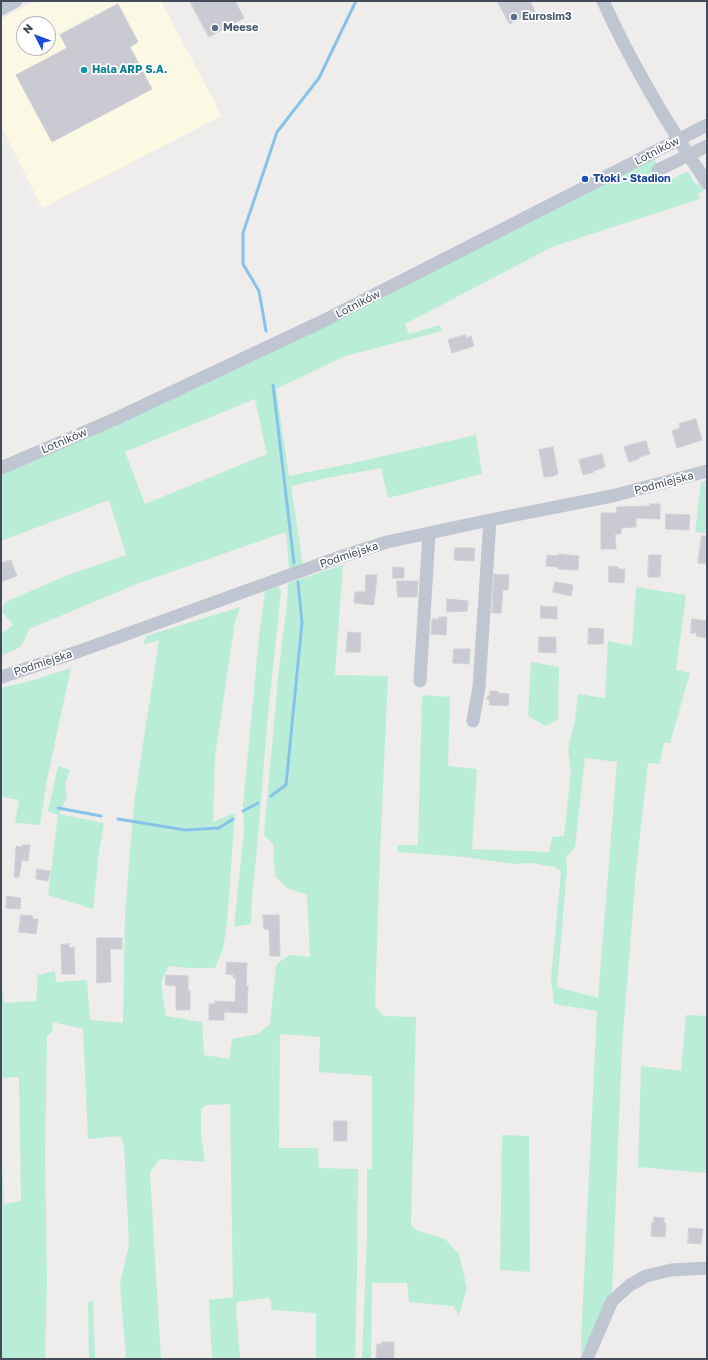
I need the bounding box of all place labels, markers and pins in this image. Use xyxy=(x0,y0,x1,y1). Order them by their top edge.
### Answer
place label: Eurosim3 xyxy=(522,10,572,24)
marker: Eurosim3 xyxy=(509,12,519,22)
place label: Meese xyxy=(223,21,258,35)
marker: Meese xyxy=(210,23,220,33)
place label: Hala ARP S.A. xyxy=(92,63,167,77)
marker: Hala ARP S.A. xyxy=(79,65,89,75)
place label: Tłoki - Stadion xyxy=(593,172,671,186)
marker: Tłoki - Stadion xyxy=(580,174,590,184)

